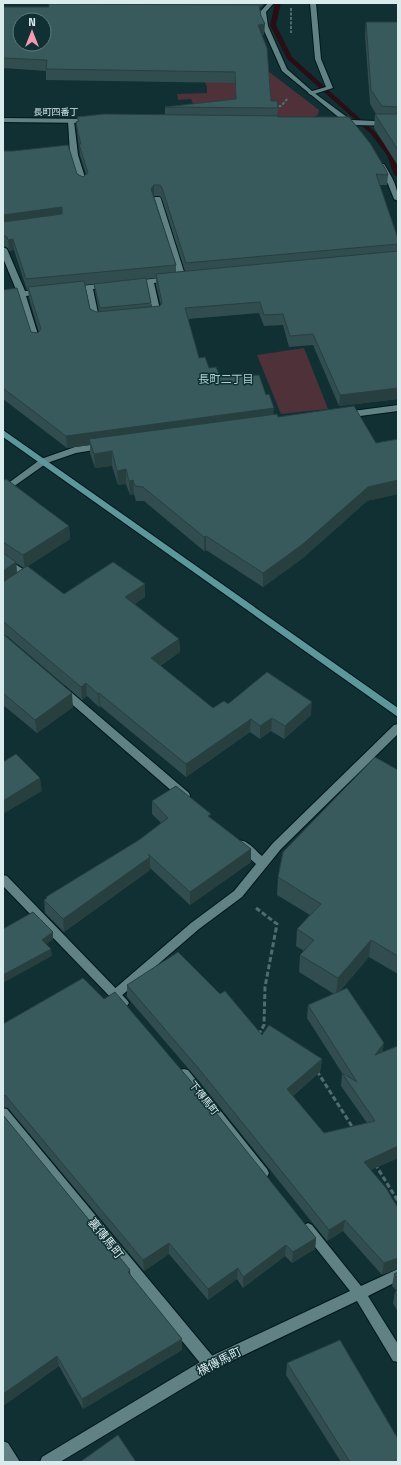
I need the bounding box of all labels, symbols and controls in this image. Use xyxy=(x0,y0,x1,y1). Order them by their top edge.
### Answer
north arrow xyxy=(12,12,52,52)
text: N xyxy=(28,14,36,30)
street label: 長町四番丁 xyxy=(33,105,79,118)
district label: 長町二丁目 xyxy=(199,371,254,387)
street label: 下傳馬町 xyxy=(186,1078,222,1118)
street label: 裏傳馬町 xyxy=(84,1213,128,1263)
street label: 横傳馬町 xyxy=(193,1342,245,1380)

